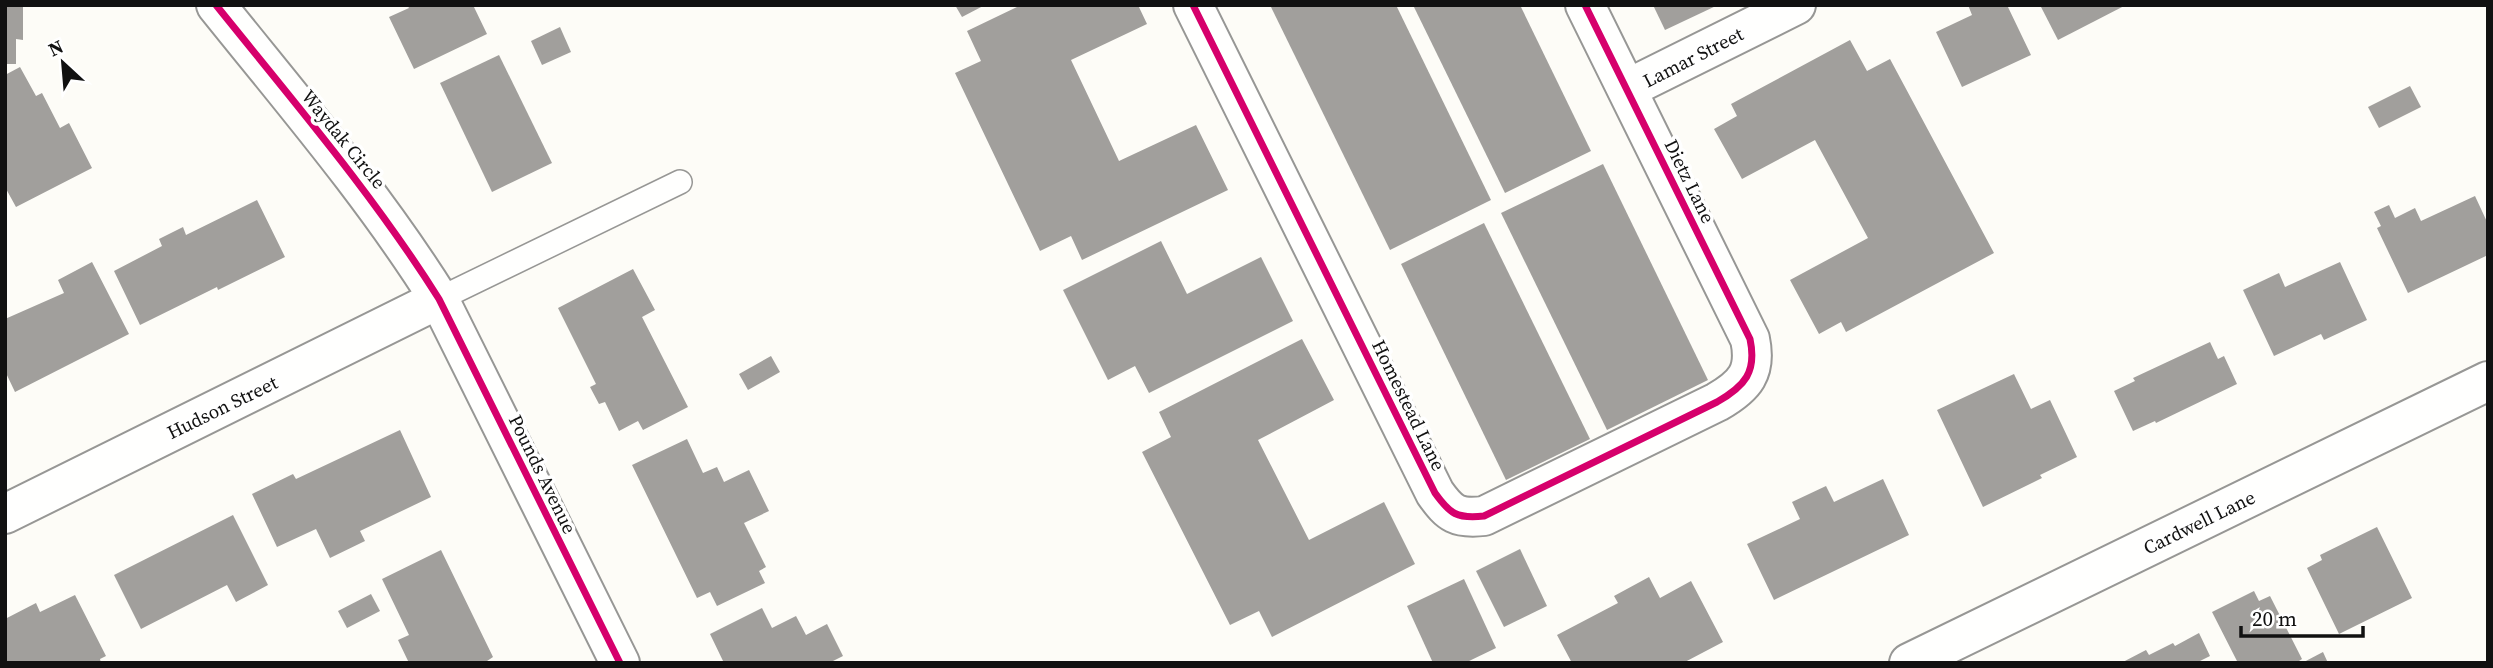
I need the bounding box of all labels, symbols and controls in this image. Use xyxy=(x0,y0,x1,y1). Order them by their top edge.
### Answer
street label: Lamar Street xyxy=(1638,20,1748,93)
north arrow xyxy=(28,28,98,98)
text: N xyxy=(44,33,68,62)
street label: Waydak Circle xyxy=(296,84,392,194)
street label: Dietz Lane xyxy=(1659,135,1721,227)
street label: Homestead Lane xyxy=(1366,335,1452,475)
street label: Hudson Street xyxy=(162,369,282,445)
street label: Pounds Avenue xyxy=(503,410,583,538)
street label: Cardwell Lane xyxy=(2139,484,2259,560)
scale bar xyxy=(2241,594,2364,638)
text: 20 m xyxy=(2252,604,2297,633)

